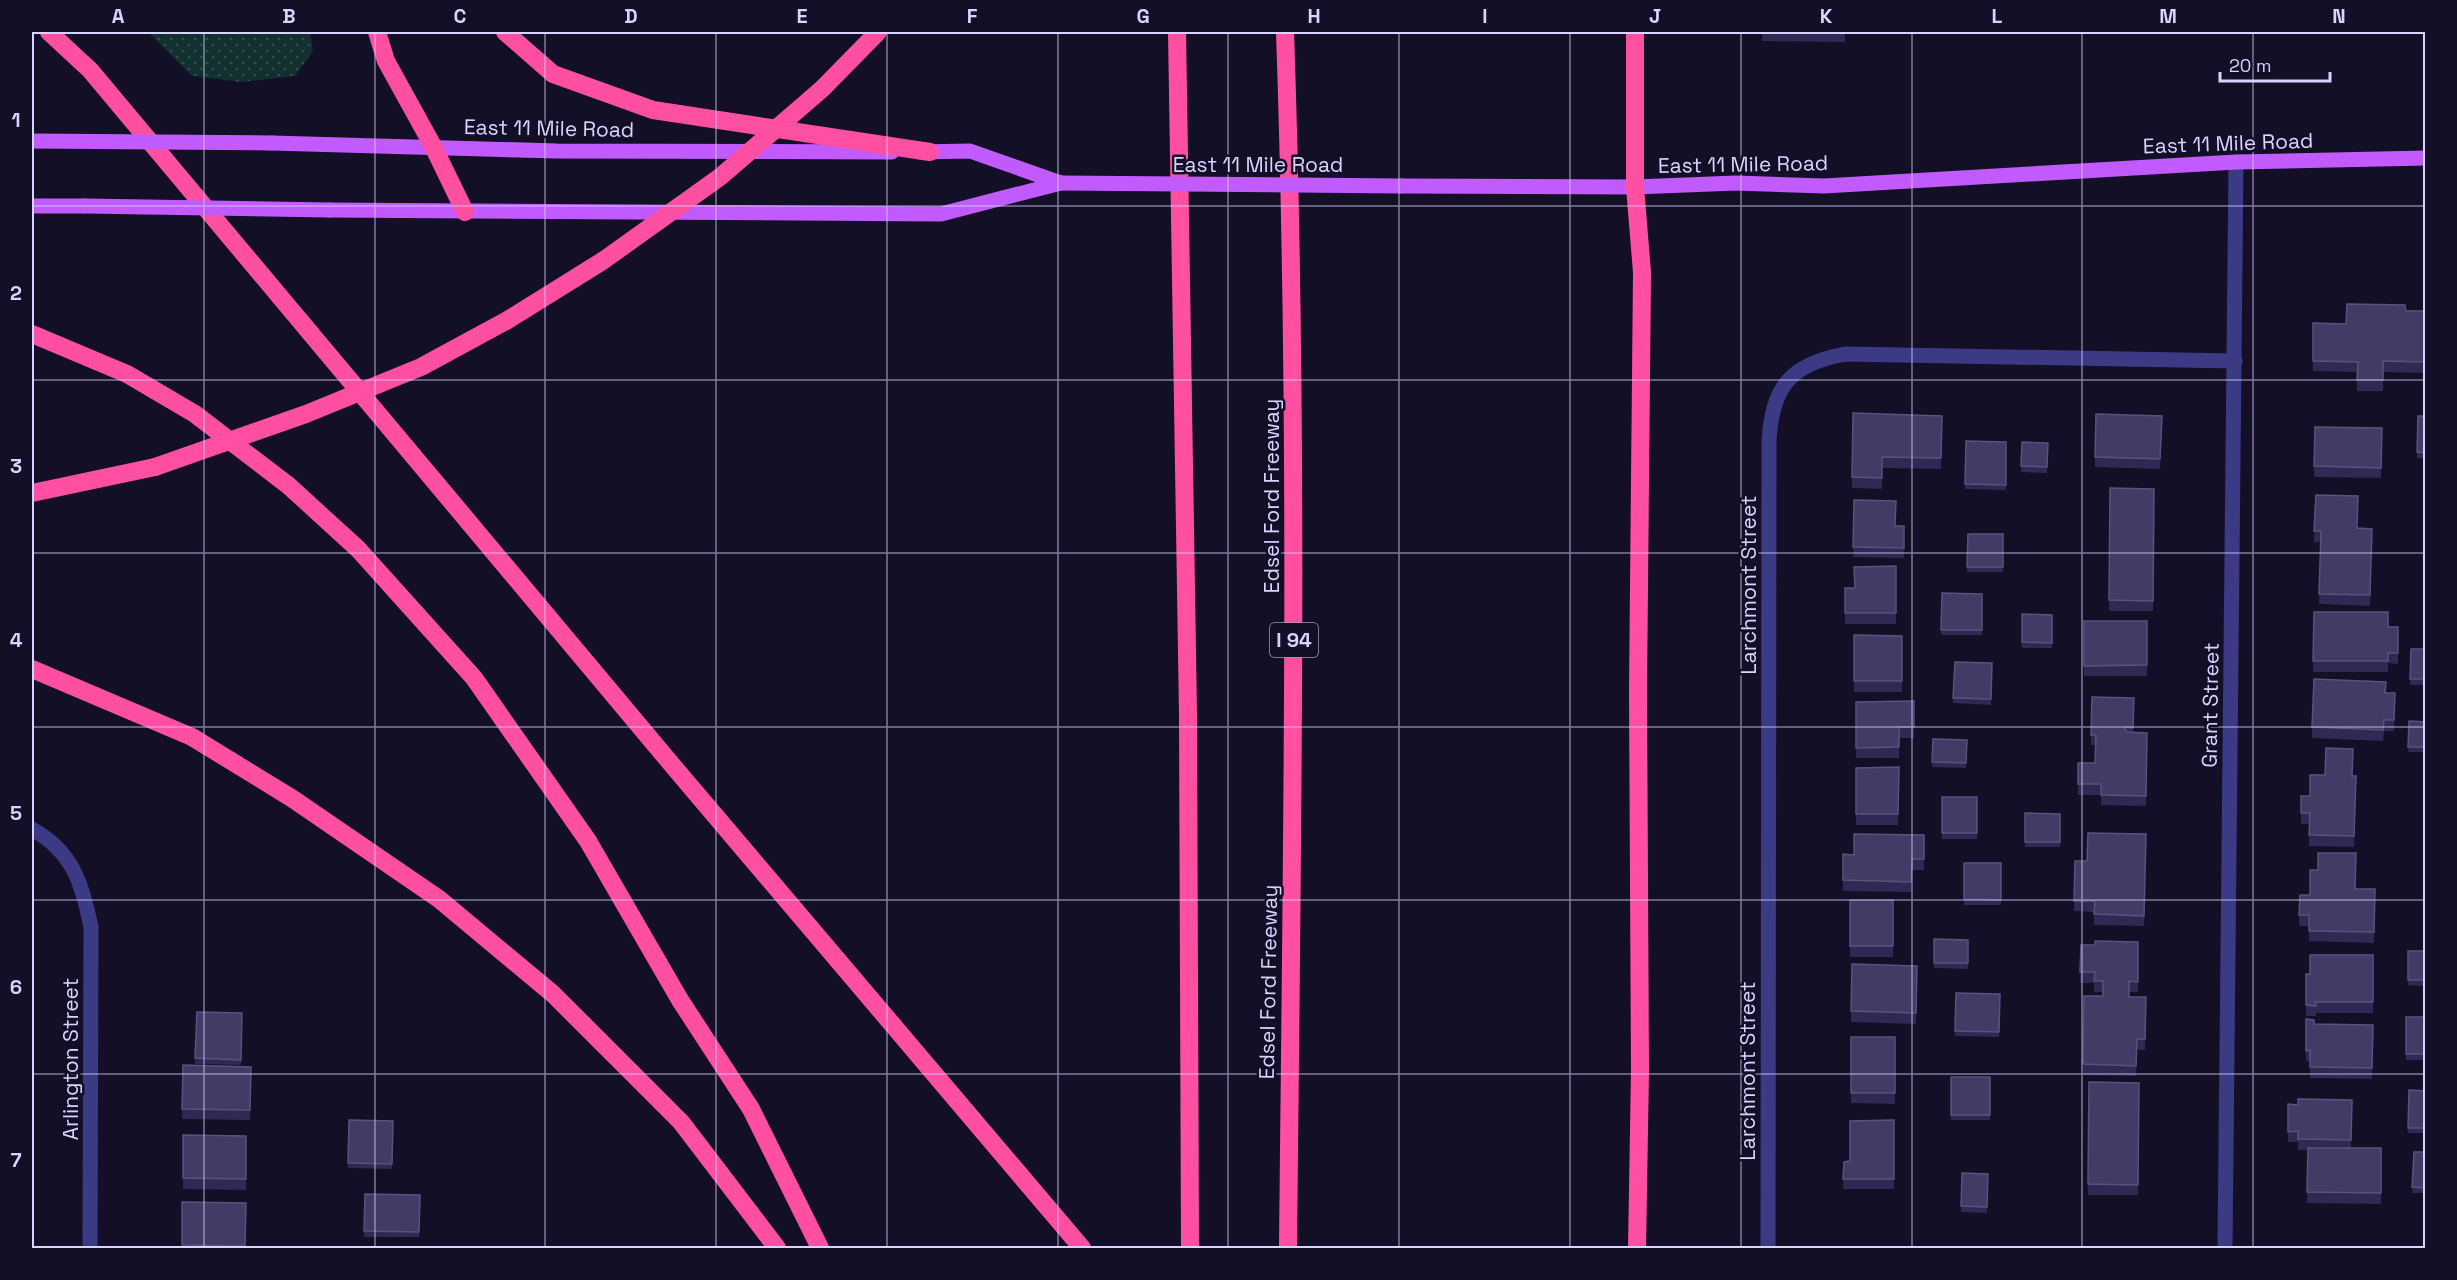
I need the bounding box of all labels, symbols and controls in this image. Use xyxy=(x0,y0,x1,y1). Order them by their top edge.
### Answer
text: A xyxy=(112,3,125,29)
text: B xyxy=(282,3,296,29)
text: C xyxy=(454,3,467,29)
text: D xyxy=(624,3,638,29)
text: E xyxy=(796,3,808,29)
text: F xyxy=(967,3,978,29)
text: G xyxy=(1136,3,1150,29)
text: H xyxy=(1307,3,1321,29)
text: I xyxy=(1482,3,1488,29)
text: J xyxy=(1649,3,1661,29)
text: K xyxy=(1820,3,1833,29)
text: L xyxy=(1992,3,2003,29)
text: M xyxy=(2159,3,2177,29)
text: N xyxy=(2332,3,2346,29)
scale bar xyxy=(2220,45,2330,83)
text: 20 m xyxy=(2229,54,2272,77)
text: 1 xyxy=(11,107,21,133)
street label: East 11 Mile Road xyxy=(464,113,634,143)
street label: East 11 Mile Road xyxy=(2142,127,2314,159)
street label: East 11 Mile Road xyxy=(1658,149,1828,179)
street label: East 11 Mile Road xyxy=(1173,151,1343,178)
text: 2 xyxy=(10,280,22,306)
street label: Edsel Ford Freeway xyxy=(1258,399,1285,593)
text: 3 xyxy=(10,453,22,479)
street label: Larchmont Street xyxy=(1735,495,1762,675)
road number: I 94 xyxy=(1270,623,1318,657)
text: 4 xyxy=(10,627,23,653)
street label: Grant Street xyxy=(2195,642,2225,768)
text: 5 xyxy=(10,800,22,826)
street label: Edsel Ford Freeway xyxy=(1253,884,1283,1080)
text: 6 xyxy=(10,974,22,1000)
street label: Arlington Street xyxy=(57,978,84,1140)
street label: Larchmont Street xyxy=(1734,981,1761,1161)
text: 7 xyxy=(10,1147,22,1173)

